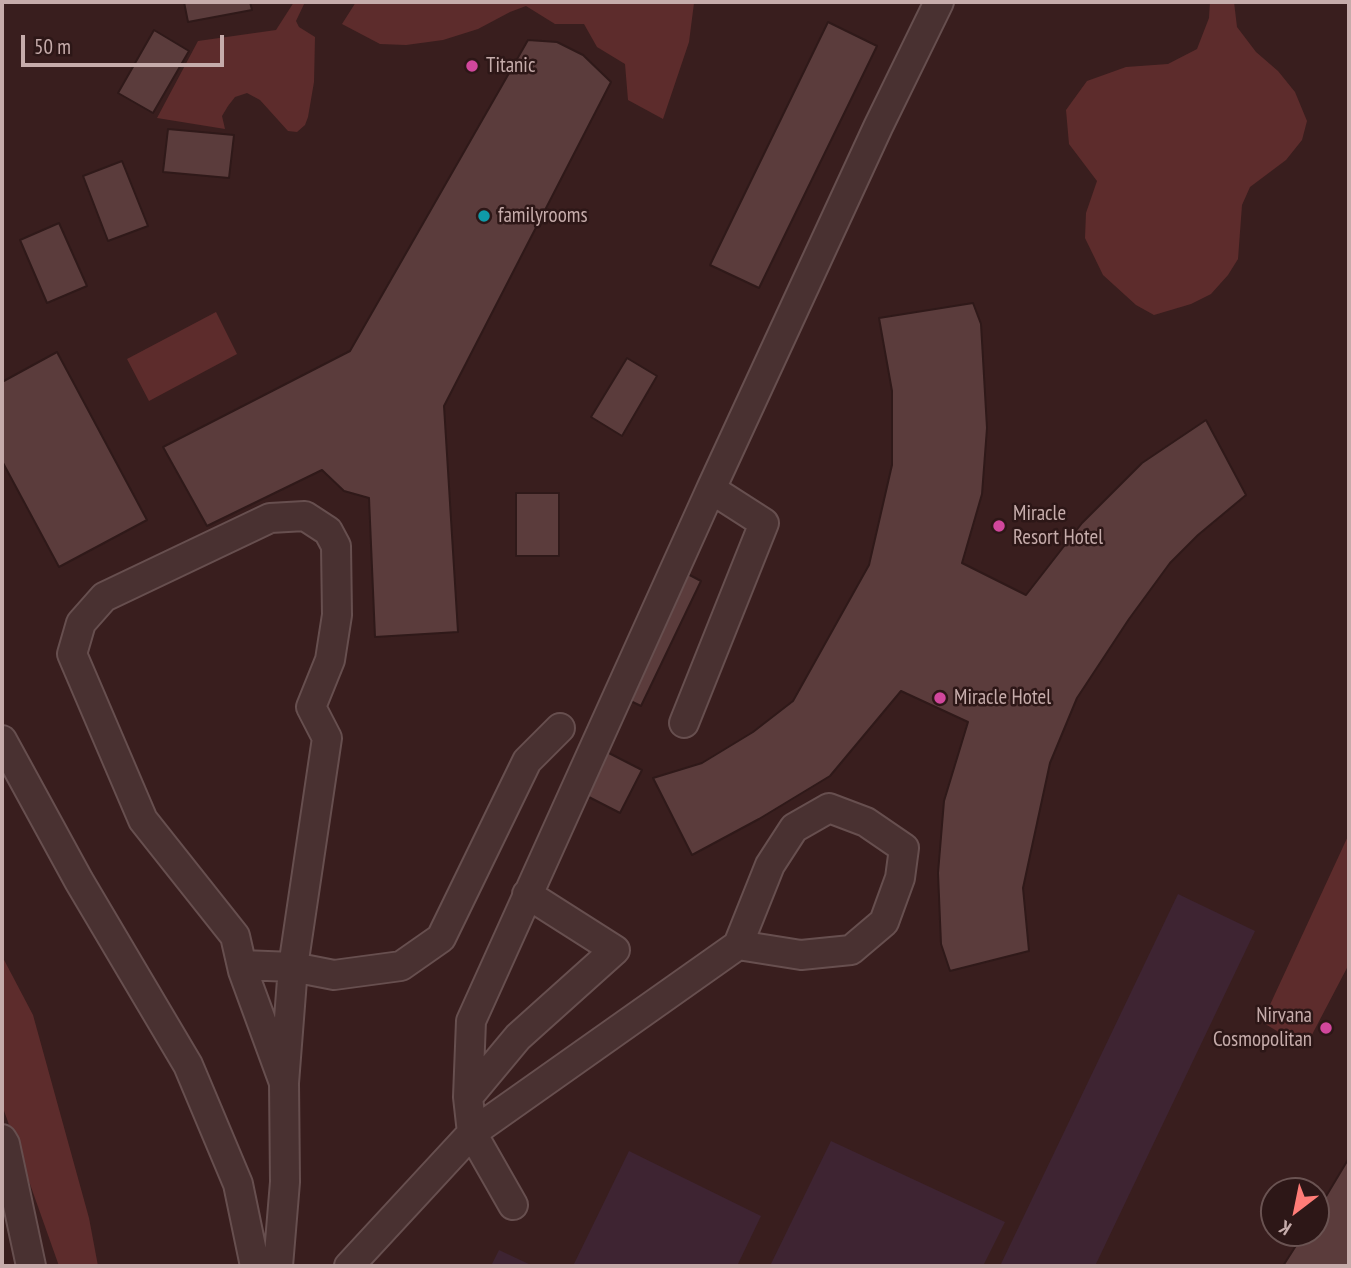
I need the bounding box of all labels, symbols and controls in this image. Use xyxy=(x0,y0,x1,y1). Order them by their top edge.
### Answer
scale bar xyxy=(24,21,228,65)
text: 50 m xyxy=(34,33,71,60)
place label: Titanic xyxy=(486,53,535,79)
marker: Titanic xyxy=(464,58,480,74)
place label: familyrooms xyxy=(498,203,587,229)
marker: familyrooms xyxy=(476,208,492,224)
place label: Miracle Resort Hotel xyxy=(1013,501,1103,551)
marker: Miracle Resort Hotel xyxy=(991,518,1007,534)
place label: Miracle Hotel xyxy=(954,685,1051,711)
marker: Miracle Hotel xyxy=(932,690,948,706)
place label: Nirvana Cosmopolitan xyxy=(1213,1003,1312,1053)
marker: Nirvana Cosmopolitan xyxy=(1318,1020,1334,1036)
north arrow xyxy=(1260,1177,1330,1247)
text: K xyxy=(1274,1215,1295,1241)

